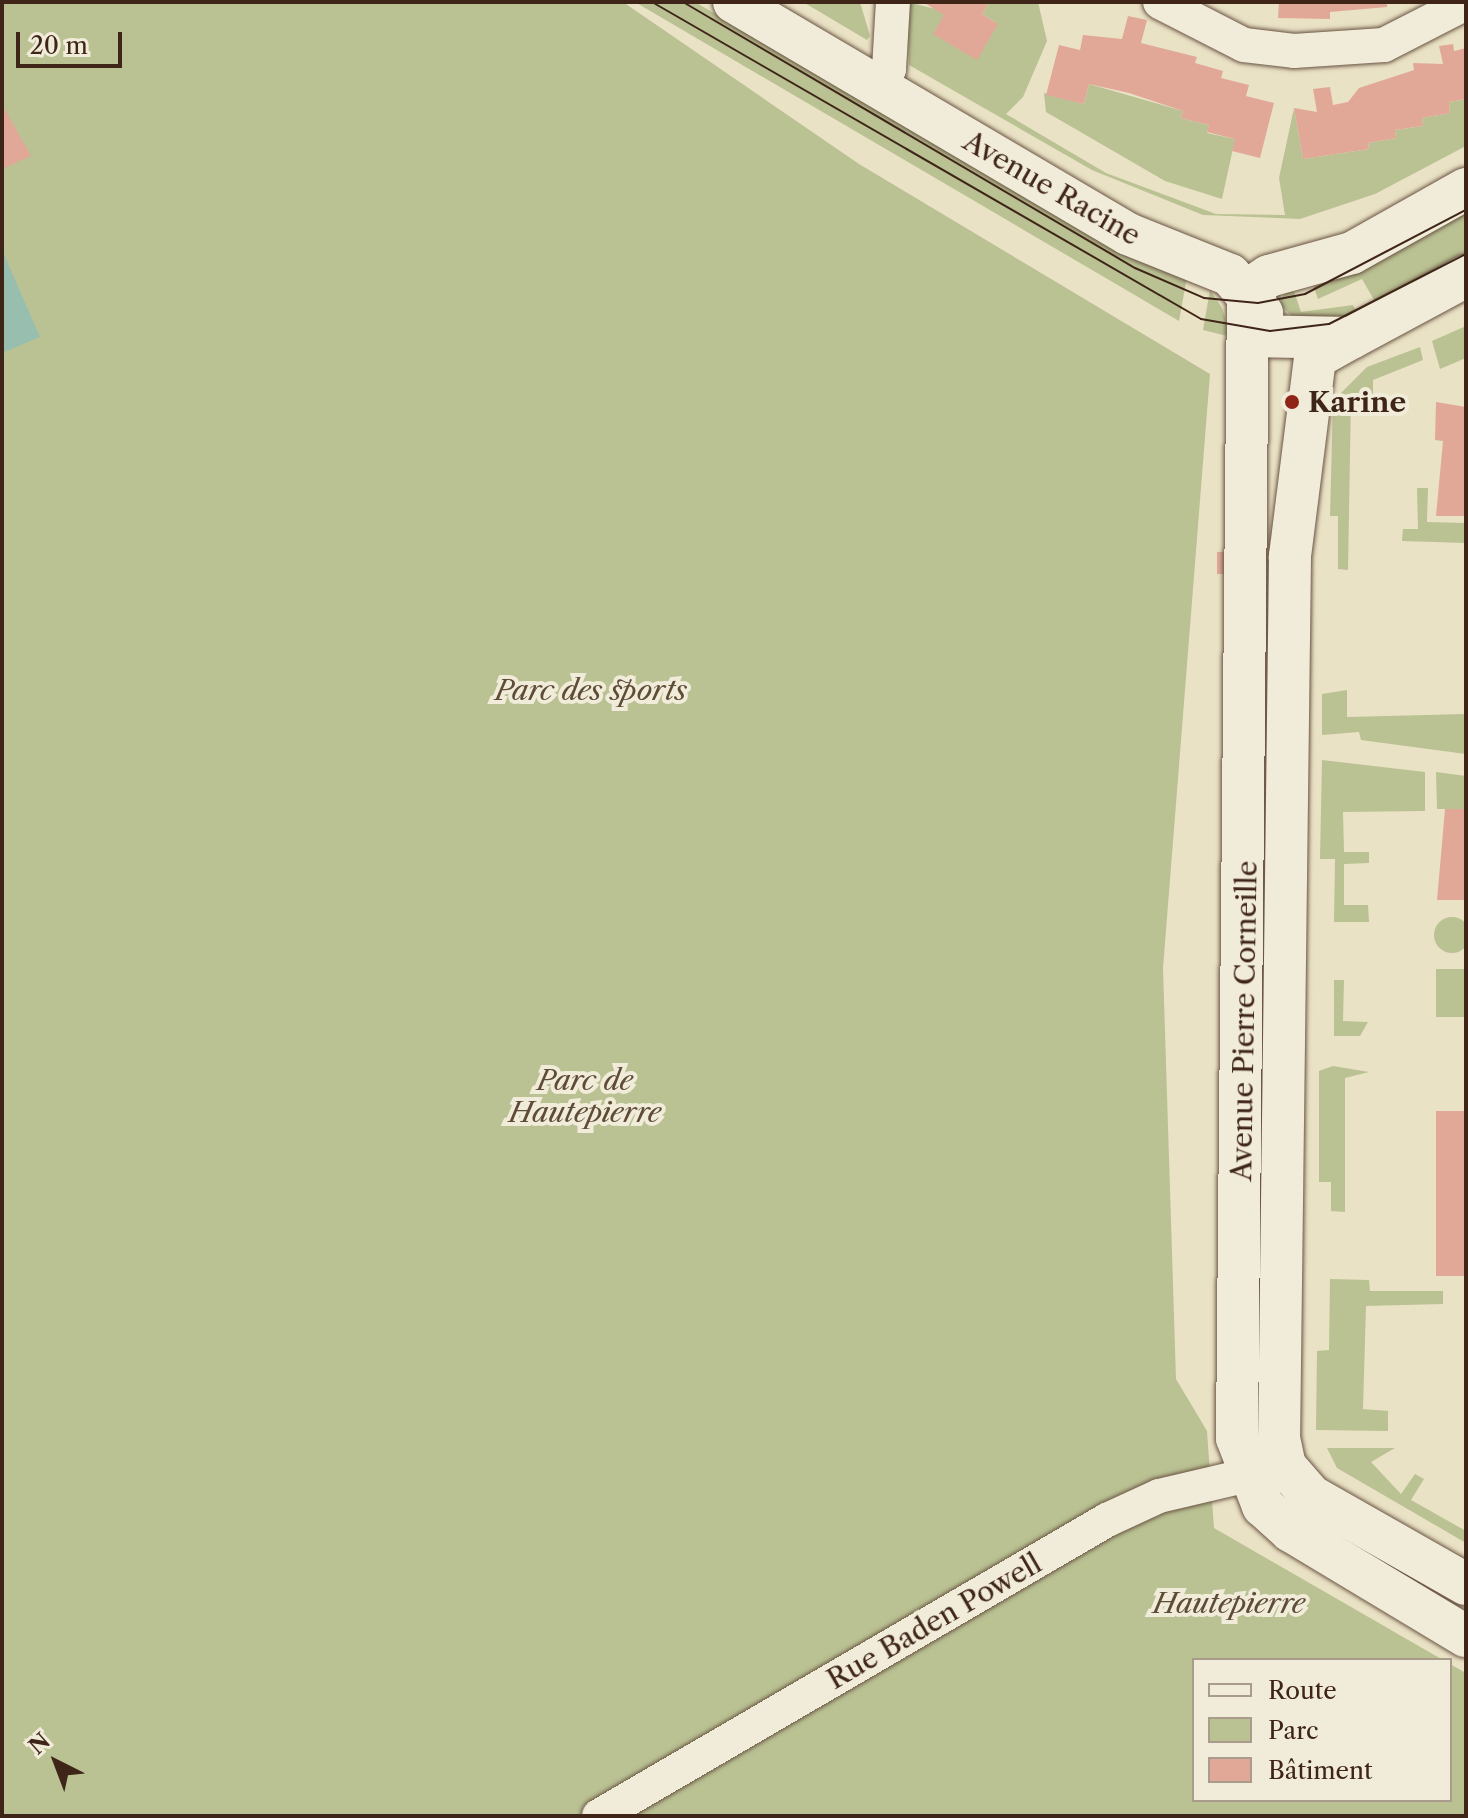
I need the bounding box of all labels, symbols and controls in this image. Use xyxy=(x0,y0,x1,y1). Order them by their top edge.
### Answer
scale bar xyxy=(20,16,126,66)
text: 20 m xyxy=(30,31,88,60)
street label: Avenue Racine xyxy=(958,124,1146,252)
place label: Karine xyxy=(1308,385,1406,419)
marker: Karine xyxy=(1283,393,1301,411)
park label: Parc des sports xyxy=(495,673,687,707)
street label: Avenue Pierre Corneille xyxy=(1224,860,1264,1182)
park label: Parc de Hautepierre xyxy=(509,1063,661,1129)
street label: Rue Baden Powell xyxy=(821,1546,1047,1696)
park label: Hautepierre xyxy=(1153,1586,1305,1620)
legend xyxy=(1192,1658,1452,1802)
text: Route xyxy=(1268,1676,1337,1705)
text: Parc xyxy=(1268,1716,1319,1745)
north arrow xyxy=(16,1722,96,1802)
text: N xyxy=(23,1727,56,1760)
text: Bâtiment xyxy=(1268,1756,1373,1785)

